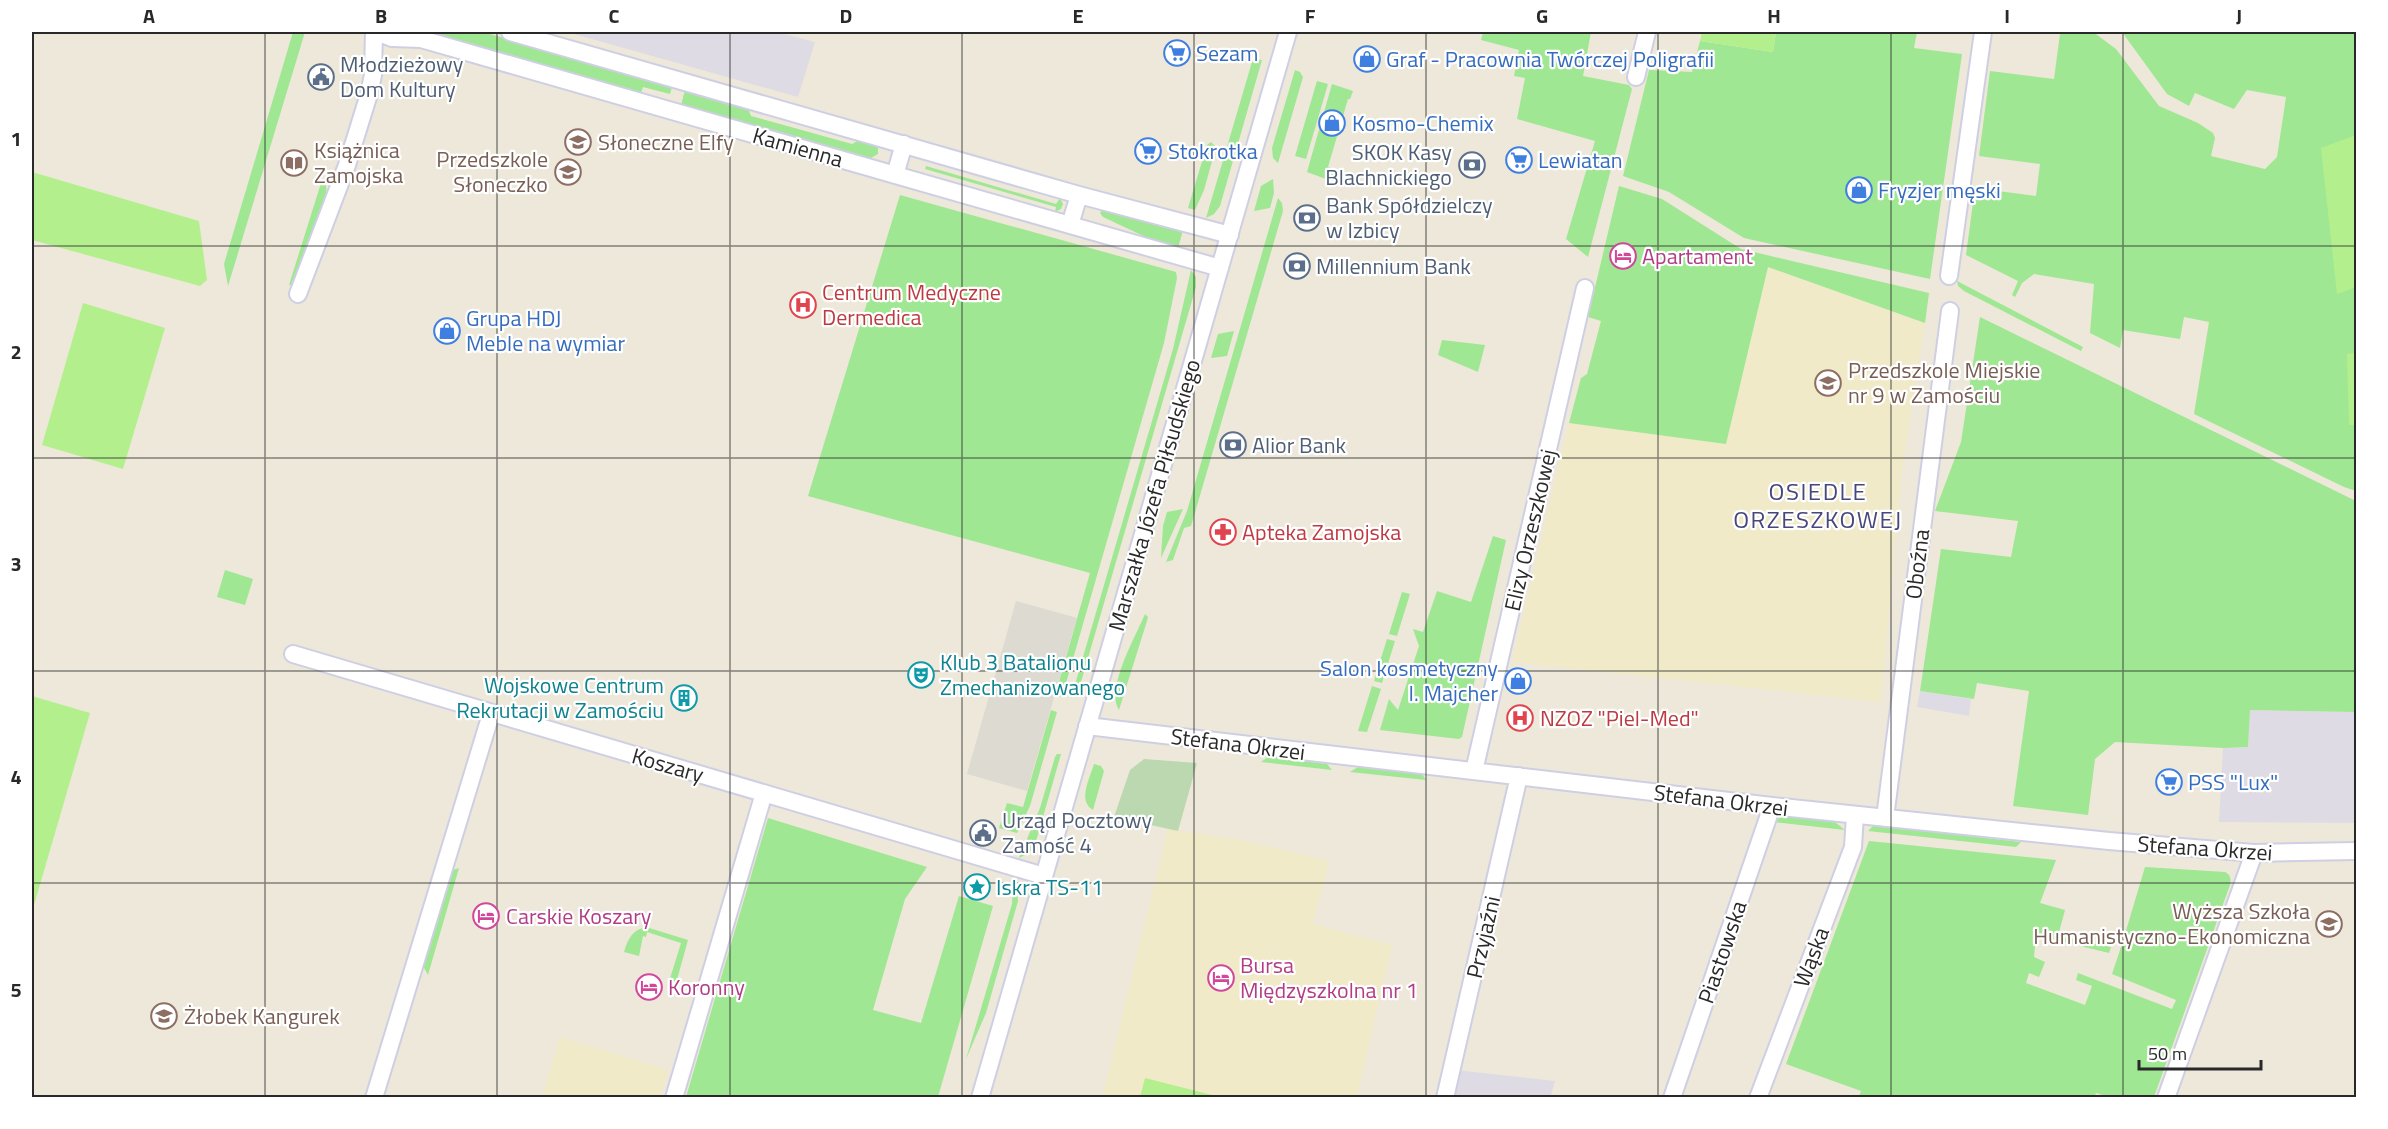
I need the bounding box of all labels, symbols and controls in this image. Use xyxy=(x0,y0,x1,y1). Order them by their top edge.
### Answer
text: A xyxy=(143,0,155,31)
text: B xyxy=(375,0,387,31)
text: C xyxy=(609,0,620,31)
text: D xyxy=(840,0,852,31)
text: E xyxy=(1072,0,1084,31)
text: F xyxy=(1305,0,1316,31)
text: G xyxy=(1536,0,1548,31)
text: H xyxy=(1767,0,1781,31)
text: I xyxy=(2004,0,2010,31)
text: J xyxy=(2236,0,2242,31)
place label: Sezam xyxy=(1196,36,1258,70)
supermarket icon: Sezam xyxy=(1162,38,1192,68)
place label: Graf - Pracownia Twórczej Poligrafii xyxy=(1386,42,1714,76)
shop icon: Graf - Pracownia Twórczej Poligrafii xyxy=(1352,44,1382,74)
place label: Młodzieżowy Dom Kultury xyxy=(340,47,464,106)
public building icon: Młodzieżowy Dom Kultury xyxy=(306,62,336,92)
place label: Kosmo-Chemix xyxy=(1352,106,1494,140)
shop icon: Kosmo-Chemix xyxy=(1317,108,1347,138)
street label: Kamienna xyxy=(749,118,847,176)
text: 1 xyxy=(10,123,22,154)
place label: Słoneczne Elfy xyxy=(598,125,734,159)
school or university icon: Słoneczne Elfy xyxy=(563,127,593,157)
place label: Książnica Zamojska xyxy=(314,133,403,192)
place label: Stokrotka xyxy=(1168,134,1258,168)
place label: SKOK Kasy Blachnickiego xyxy=(1325,135,1452,194)
supermarket icon: Stokrotka xyxy=(1133,136,1163,166)
place label: Przedszkole Słoneczko xyxy=(436,142,548,201)
place label: Lewiatan xyxy=(1538,143,1623,177)
supermarket icon: Lewiatan xyxy=(1504,145,1534,175)
library icon: Książnica Zamojska xyxy=(279,148,309,178)
bank icon: SKOK Kasy Blachnickiego xyxy=(1457,150,1487,180)
school or university icon: Przedszkole Słoneczko xyxy=(553,157,583,187)
place label: Fryzjer męski xyxy=(1878,173,2001,207)
shop icon: Fryzjer męski xyxy=(1844,175,1874,205)
place label: Bank Spółdzielczy w Izbicy xyxy=(1326,188,1493,247)
bank icon: Bank Spółdzielczy w Izbicy xyxy=(1292,203,1322,233)
place label: Apartament xyxy=(1642,239,1753,273)
hotel icon: Apartament xyxy=(1608,241,1638,271)
place label: Millennium Bank xyxy=(1316,249,1471,283)
bank icon: Millennium Bank xyxy=(1282,251,1312,281)
place label: Centrum Medyczne Dermedica xyxy=(822,275,1001,334)
hospital icon: Centrum Medyczne Dermedica xyxy=(788,290,818,320)
place label: Grupa HDJ Meble na wymiar xyxy=(466,301,625,360)
shop icon: Grupa HDJ Meble na wymiar xyxy=(432,316,462,346)
text: 2 xyxy=(10,336,22,367)
place label: Przedszkole Miejskie nr 9 w Zamościu xyxy=(1848,353,2040,412)
street label: Marszałka Józefa Piłsudskiego xyxy=(1099,355,1209,635)
school or university icon: Przedszkole Miejskie nr 9 w Zamościu xyxy=(1813,368,1843,398)
place label: Alior Bank xyxy=(1252,428,1346,462)
bank icon: Alior Bank xyxy=(1218,430,1248,460)
street label: Elizy Orzeszkowej xyxy=(1495,446,1565,614)
district label: OSIEDLE ORZESZKOWEJ xyxy=(1733,473,1903,537)
place label: Apteka Zamojska xyxy=(1242,515,1401,549)
pharmacy icon: Apteka Zamojska xyxy=(1208,517,1238,547)
street label: Oboźna xyxy=(1896,527,1938,601)
text: 3 xyxy=(10,548,22,579)
place label: Klub 3 Batalionu Zmechanizowanego xyxy=(940,645,1125,704)
place label: Salon kosmetyczny I. Majcher xyxy=(1320,651,1498,710)
theatre icon: Klub 3 Batalionu Zmechanizowanego xyxy=(906,660,936,690)
shop icon: Salon kosmetyczny I. Majcher xyxy=(1503,666,1533,696)
place label: Wojskowe Centrum Rekrutacji w Zamościu xyxy=(456,668,664,727)
building icon: Wojskowe Centrum Rekrutacji w Zamościu xyxy=(669,683,699,713)
place label: NZOZ "Piel-Med" xyxy=(1540,701,1699,735)
hospital icon: NZOZ "Piel-Med" xyxy=(1505,703,1535,733)
street label: Stefana Okrzei xyxy=(1169,719,1307,769)
street label: Koszary xyxy=(628,739,708,792)
text: 4 xyxy=(10,761,22,792)
place label: PSS "Lux" xyxy=(2188,765,2278,799)
supermarket icon: PSS "Lux" xyxy=(2154,767,2184,797)
street label: Stefana Okrzei xyxy=(1652,775,1790,825)
place label: Urząd Pocztowy Zamość 4 xyxy=(1002,803,1152,862)
public building icon: Urząd Pocztowy Zamość 4 xyxy=(968,818,998,848)
street label: Stefana Okrzei xyxy=(2136,826,2274,870)
place label: Iskra TS-11 xyxy=(996,870,1103,904)
place icon: Iskra TS-11 xyxy=(962,872,992,902)
street label: Przyjaźni xyxy=(1457,892,1509,982)
place label: Wyższa Szkoła Humanistyczno-Ekonomiczna xyxy=(2033,894,2310,953)
street label: Piastowska xyxy=(1689,896,1755,1008)
place label: Carskie Koszary xyxy=(506,899,652,933)
hotel icon: Carskie Koszary xyxy=(471,901,501,931)
school or university icon: Wyższa Szkoła Humanistyczno-Ekonomiczna xyxy=(2314,909,2344,939)
street label: Wąska xyxy=(1784,922,1838,992)
place label: Bursa Międzyszkolna nr 1 xyxy=(1240,948,1418,1007)
hotel icon: Bursa Międzyszkolna nr 1 xyxy=(1206,963,1236,993)
place label: Koronny xyxy=(668,970,745,1004)
hotel icon: Koronny xyxy=(634,972,664,1002)
text: 5 xyxy=(10,974,22,1005)
place label: Żłobek Kangurek xyxy=(184,999,340,1033)
school or university icon: Żłobek Kangurek xyxy=(149,1001,179,1031)
scale bar xyxy=(2139,1033,2260,1071)
text: 50 m xyxy=(2148,1040,2187,1067)

